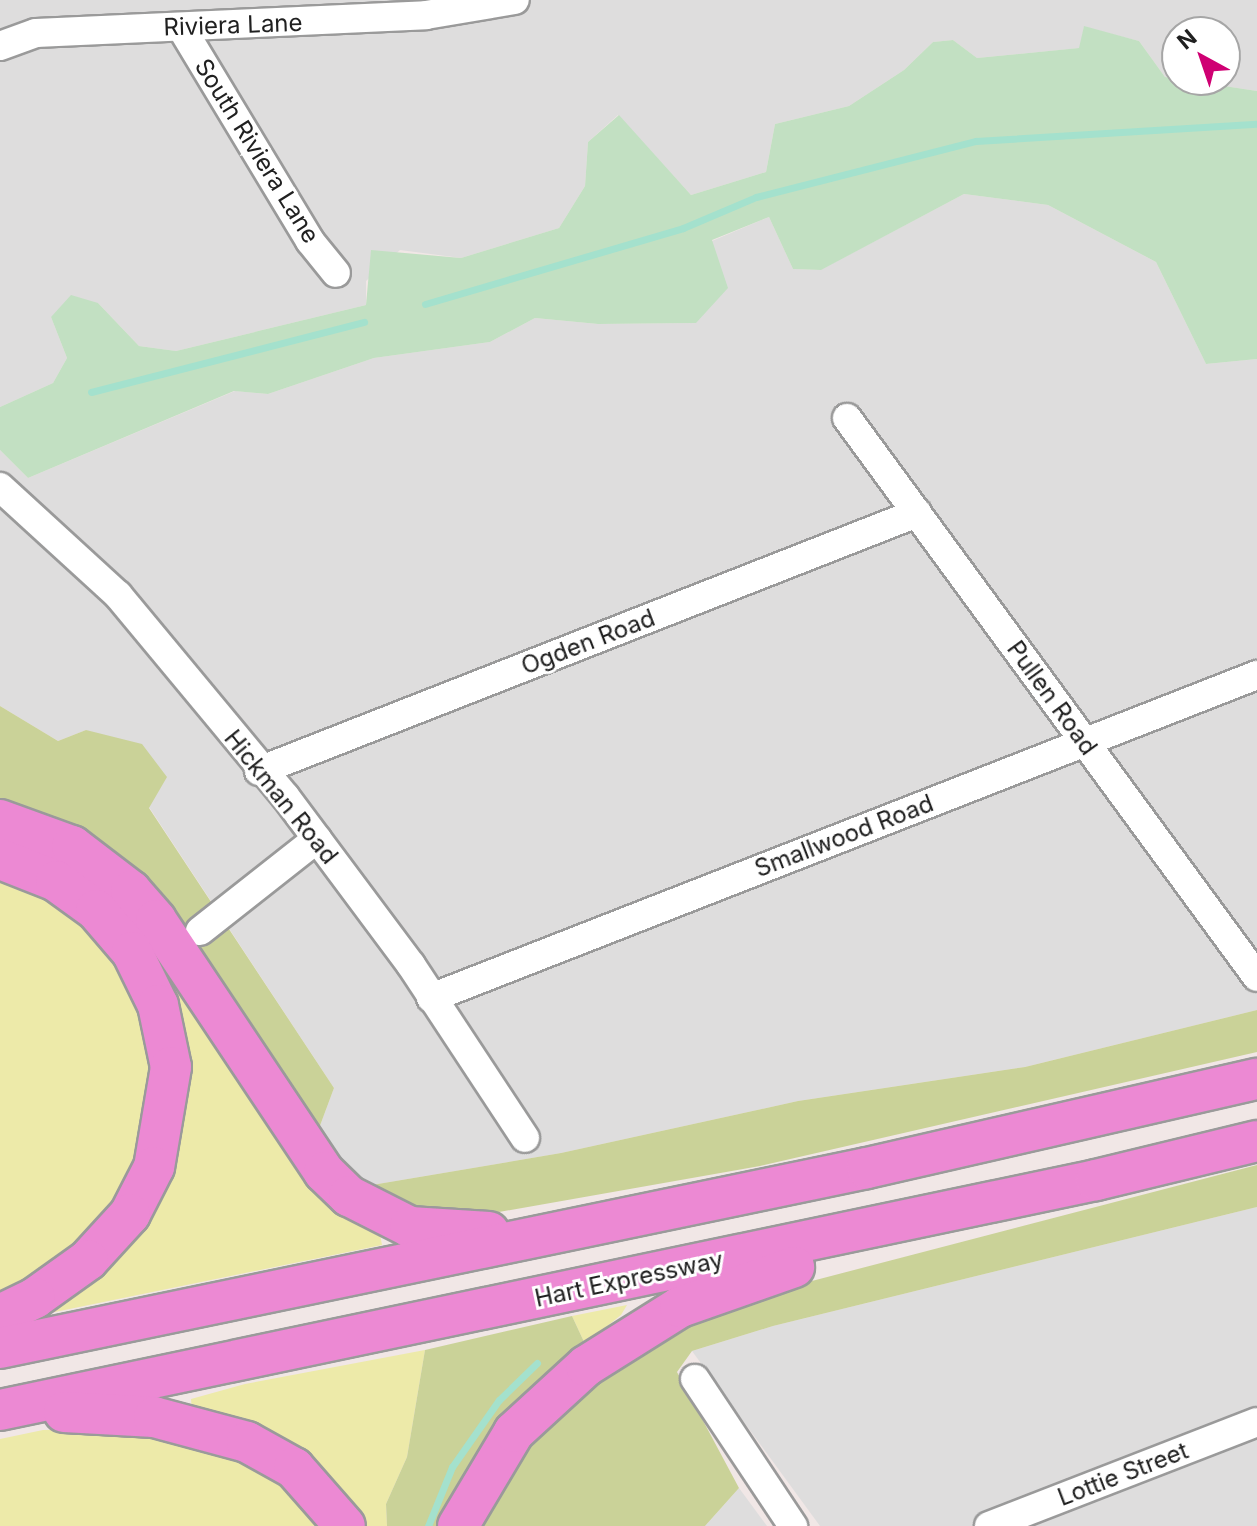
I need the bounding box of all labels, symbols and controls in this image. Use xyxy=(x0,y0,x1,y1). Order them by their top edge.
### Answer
street label: Riviera Lane xyxy=(163,8,303,42)
north arrow xyxy=(1161,16,1241,96)
text: N xyxy=(1172,24,1202,54)
street label: South Riviera Lane xyxy=(189,54,325,248)
street label: Ogden Road xyxy=(517,603,659,681)
street label: Pullen Road xyxy=(1001,635,1103,761)
street label: Hickman Road xyxy=(218,724,344,870)
street label: Smallwood Road xyxy=(751,789,937,883)
street label: Hart Expressway xyxy=(532,1245,726,1313)
street label: Lottie Street xyxy=(1054,1436,1192,1512)

